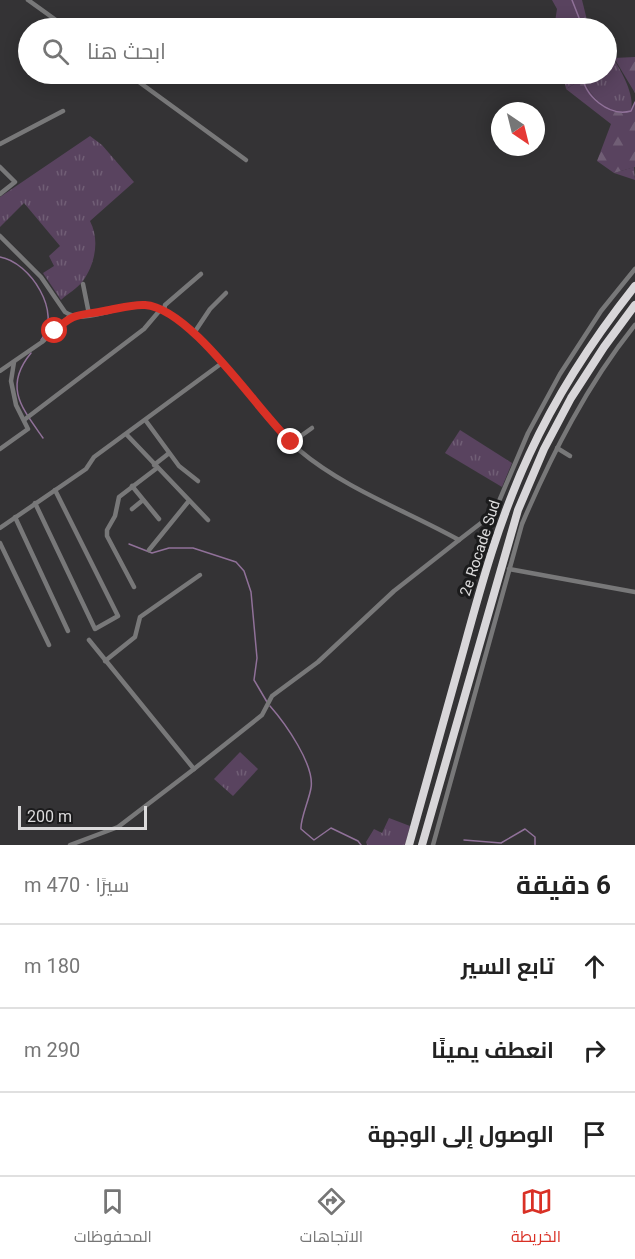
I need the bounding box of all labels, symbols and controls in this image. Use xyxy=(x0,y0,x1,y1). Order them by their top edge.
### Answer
search box xyxy=(18,18,617,84)
icon: search xyxy=(39,35,72,68)
text: ابحث هنا xyxy=(87,39,166,64)
north arrow xyxy=(491,102,545,156)
route start xyxy=(41,317,67,343)
route end xyxy=(277,428,303,454)
street label: 2e Rocade Sud xyxy=(456,498,504,598)
scale bar xyxy=(18,803,147,830)
text: 200 m xyxy=(27,807,72,826)
text: 6 دقيقة xyxy=(516,870,611,900)
text: سيرًا · 470 m xyxy=(24,873,129,897)
icon: ahead xyxy=(578,950,611,983)
text: 180 m xyxy=(24,954,80,978)
text: تابع السير xyxy=(461,954,554,979)
icon: right xyxy=(578,1034,611,1067)
text: 290 m xyxy=(24,1038,80,1062)
text: انعطف يمينًا xyxy=(431,1038,554,1063)
icon: arrive xyxy=(578,1118,611,1151)
text: الوصول إلى الوجهة xyxy=(368,1122,554,1147)
tab: المحفوظات xyxy=(74,1185,152,1251)
tab: الاتجاهات xyxy=(300,1185,363,1251)
tab: الخريطة xyxy=(511,1185,561,1251)

